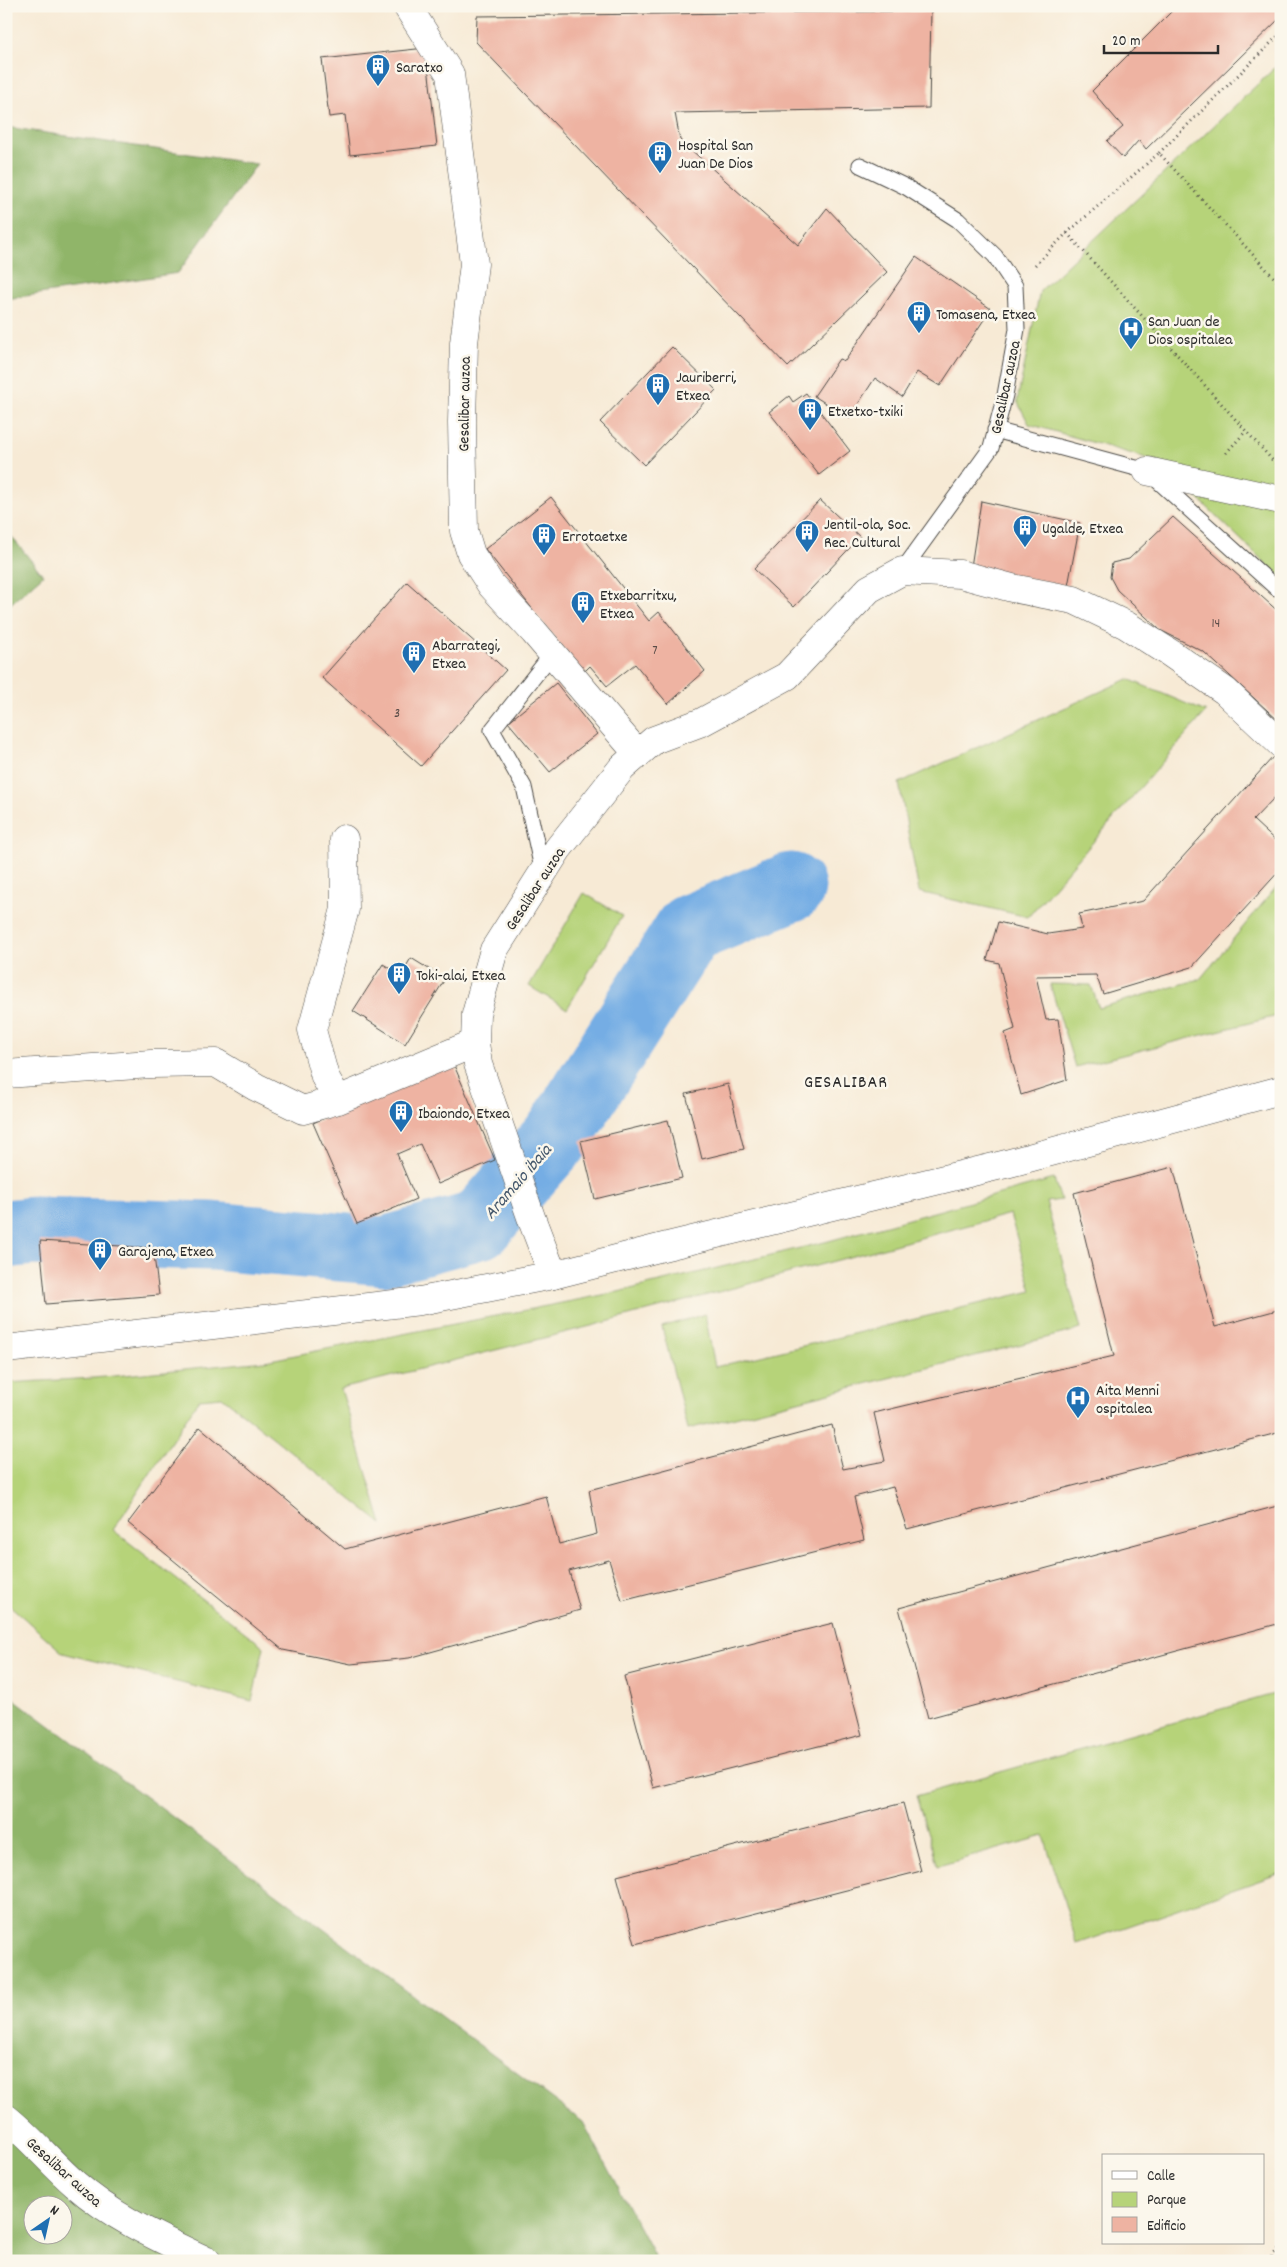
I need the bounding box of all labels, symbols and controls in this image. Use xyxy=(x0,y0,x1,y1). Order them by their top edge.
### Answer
scale bar xyxy=(1104,22,1218,54)
text: 20 m xyxy=(1112,31,1140,53)
building icon: Saratxo xyxy=(365,53,391,87)
place label: Saratxo xyxy=(396,57,443,80)
place label: Hospital San Juan De Dios xyxy=(678,135,754,176)
building icon: Hospital San Juan De Dios xyxy=(647,140,673,174)
building icon: Tomasena, Etxea xyxy=(906,300,932,334)
place label: Tomasena, Etxea xyxy=(936,304,1036,327)
place label: San Juan de Dios ospitalea xyxy=(1148,311,1233,352)
hospital icon: San Juan de Dios ospitalea xyxy=(1118,316,1144,350)
street label: Gesalibar auzoa xyxy=(985,338,1028,436)
street label: Gesalibar auzoa xyxy=(453,356,478,452)
place label: Jauriberri, Etxea xyxy=(676,367,737,408)
building icon: Jauriberri, Etxea xyxy=(645,372,671,406)
building icon: Etxetxo-txiki xyxy=(797,397,823,431)
place label: Etxetxo-txiki xyxy=(828,401,903,424)
place label: Jentil-ola, Soc. Rec. Cultural xyxy=(824,514,911,555)
building icon: Ugalde, Etxea xyxy=(1012,514,1038,548)
place label: Ugalde, Etxea xyxy=(1042,518,1123,541)
building icon: Jentil-ola, Soc. Rec. Cultural xyxy=(794,519,820,553)
building icon: Errotaetxe xyxy=(531,522,557,556)
place label: Errotaetxe xyxy=(562,526,628,549)
place label: Etxebarritxu, Etxea xyxy=(600,585,677,626)
building icon: Etxebarritxu, Etxea xyxy=(570,590,596,624)
house number: 14 xyxy=(1212,614,1220,634)
place label: Abarrategi, Etxea xyxy=(432,635,500,676)
building icon: Abarrategi, Etxea xyxy=(401,640,427,674)
house number: 7 xyxy=(652,641,658,661)
house number: 3 xyxy=(394,704,400,724)
street label: Gesalibar auzoa xyxy=(501,843,572,936)
building icon: Toki-alai, Etxea xyxy=(386,961,412,995)
place label: Toki-alai, Etxea xyxy=(416,965,506,988)
district label: GESALIBAR xyxy=(804,1071,888,1096)
building icon: Ibaiondo, Etxea xyxy=(388,1099,414,1133)
place label: Ibaiondo, Etxea xyxy=(418,1103,510,1126)
water label: Aramaio ibaia xyxy=(479,1138,560,1226)
building icon: Garajena, Etxea xyxy=(87,1237,113,1271)
place label: Garajena, Etxea xyxy=(118,1241,214,1264)
place label: Aita Menni ospitalea xyxy=(1096,1380,1159,1421)
hospital icon: Aita Menni ospitalea xyxy=(1065,1385,1091,1419)
street label: Gesalibar auzoa xyxy=(20,2132,107,2214)
legend xyxy=(1102,2154,1264,2244)
text: Calle xyxy=(1147,2166,1176,2188)
text: Parque xyxy=(1147,2190,1187,2212)
north arrow xyxy=(22,2194,72,2244)
text: N xyxy=(46,2201,63,2221)
text: Edificio xyxy=(1147,2216,1186,2238)

